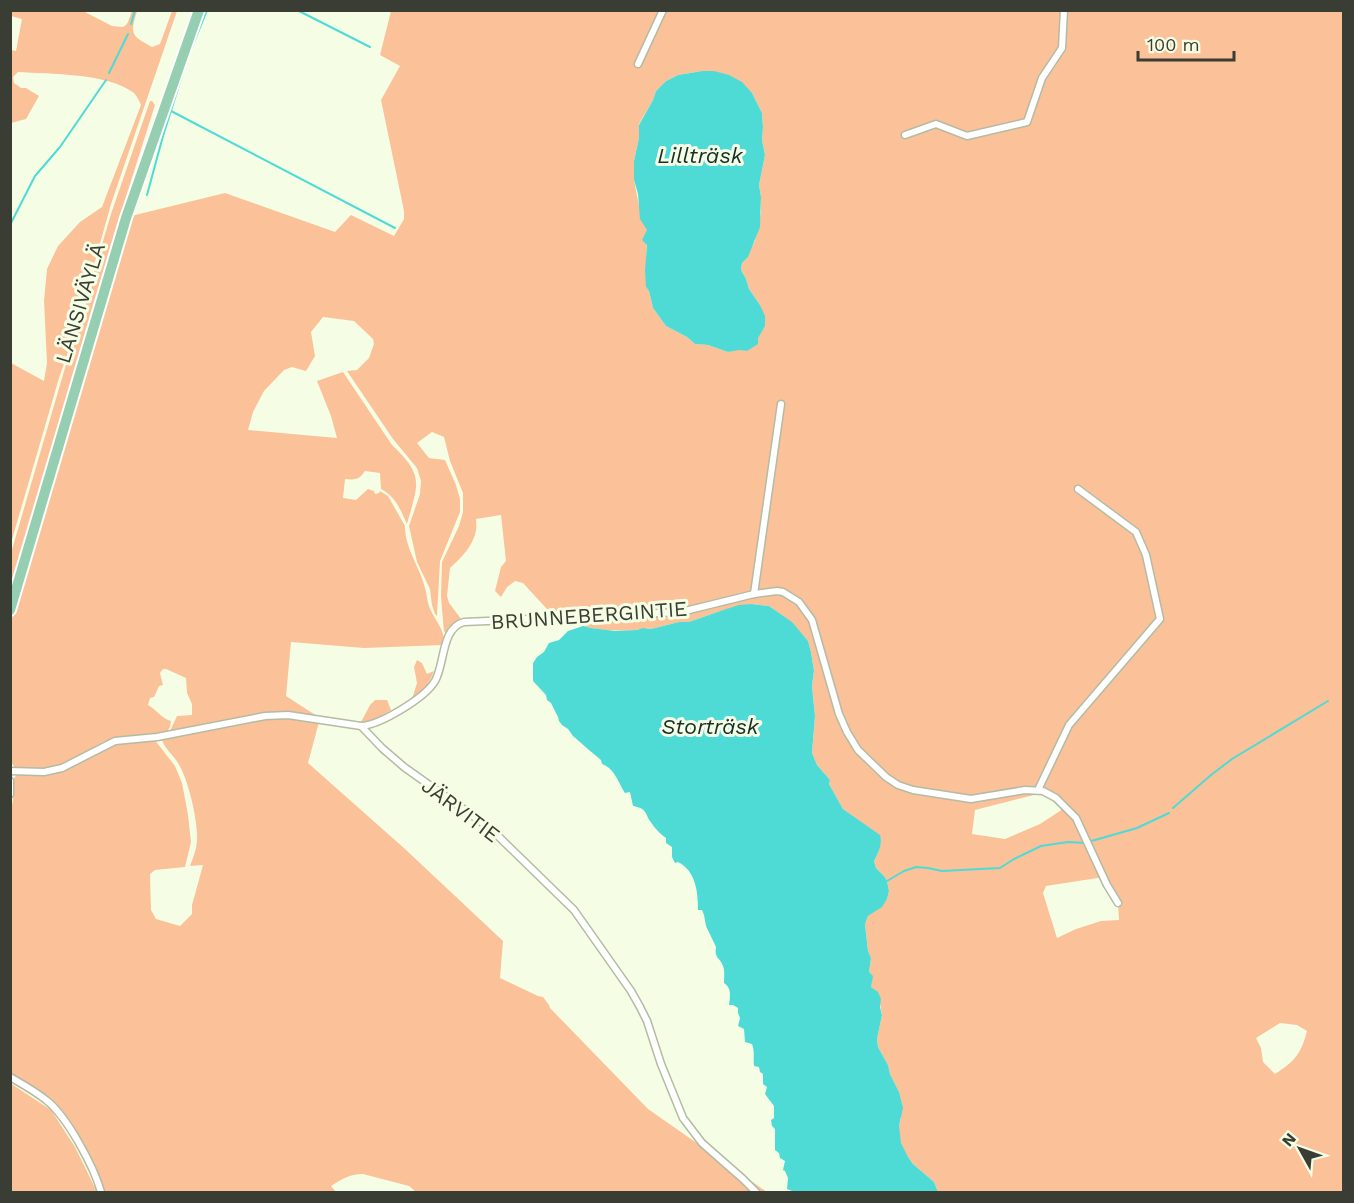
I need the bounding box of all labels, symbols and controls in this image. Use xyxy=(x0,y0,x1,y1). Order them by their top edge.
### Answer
scale bar xyxy=(1138,24,1234,62)
text: 100 m xyxy=(1147,34,1200,55)
water label: Lillträsk xyxy=(657,143,744,168)
street label: LÄNSIVÄYLÄ xyxy=(50,240,110,366)
street label: BRUNNEBERGINTIE xyxy=(490,596,688,634)
water label: Storträsk xyxy=(661,714,760,739)
street label: JÄRVITIE xyxy=(417,773,505,847)
north arrow xyxy=(1270,1119,1330,1179)
text: N xyxy=(1278,1129,1300,1150)

